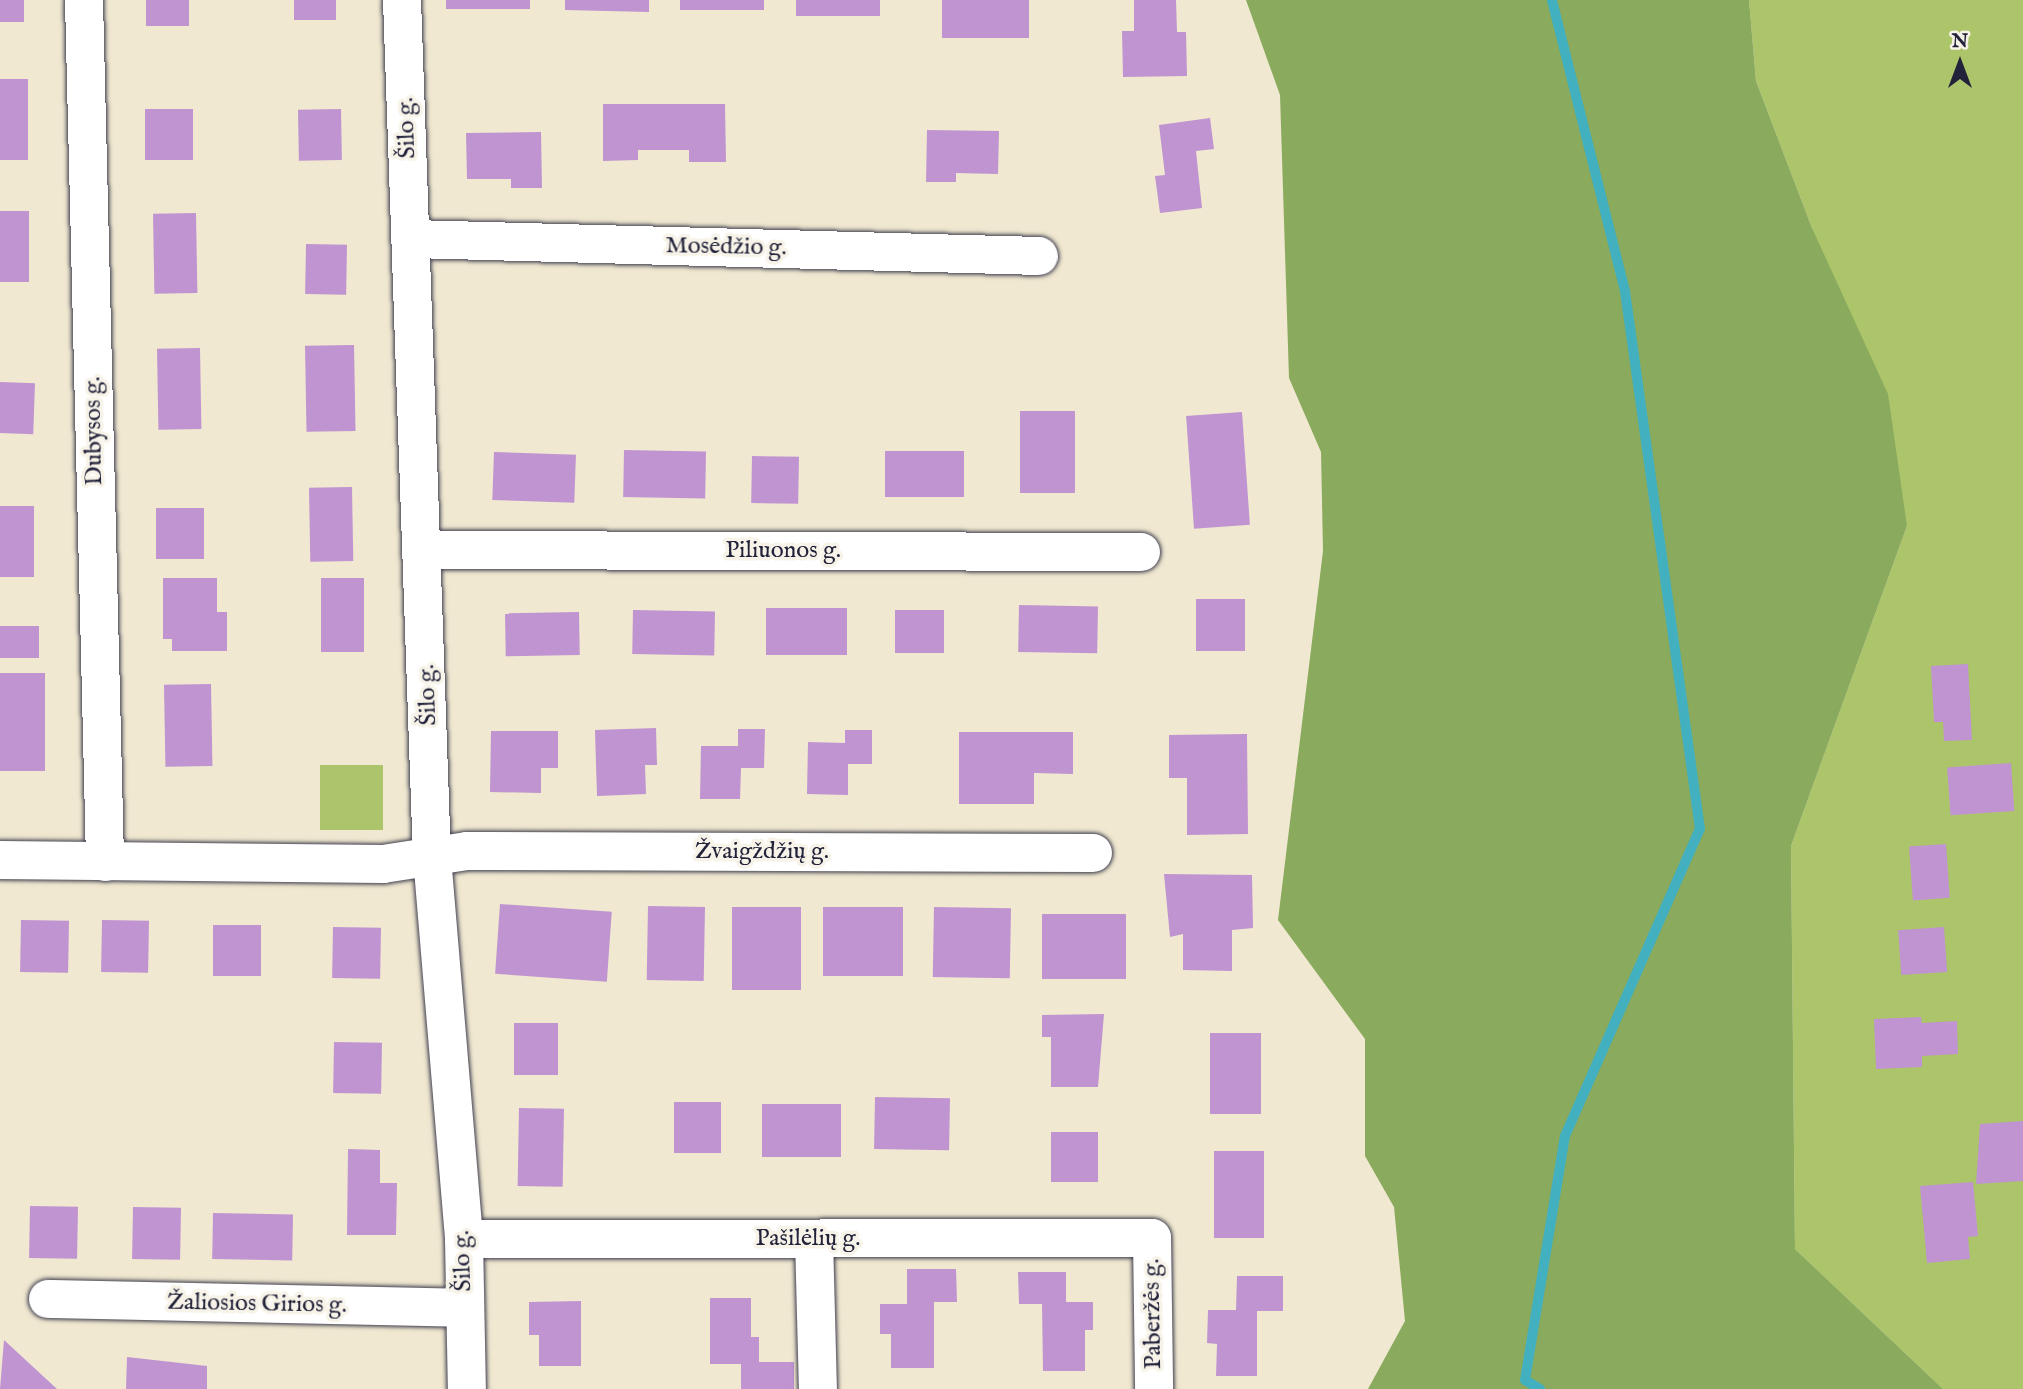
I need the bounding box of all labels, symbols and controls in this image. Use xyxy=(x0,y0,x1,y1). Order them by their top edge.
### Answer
north arrow xyxy=(1925,28,1995,98)
text: N xyxy=(1952,30,1968,54)
street label: Šilo g. xyxy=(392,97,422,159)
street label: Mosėdžio g. xyxy=(665,232,787,262)
street label: Dubysos g. xyxy=(79,376,109,486)
street label: Piliuonos g. xyxy=(725,537,841,565)
street label: Šilo g. xyxy=(413,664,443,726)
street label: Žvaigždžių g. xyxy=(695,838,829,866)
street label: Pašilėlių g. xyxy=(756,1225,860,1253)
street label: Šilo g. xyxy=(448,1230,478,1292)
street label: Paberžės g. xyxy=(1138,1258,1168,1370)
street label: Žaliosios Girios g. xyxy=(167,1288,347,1320)

